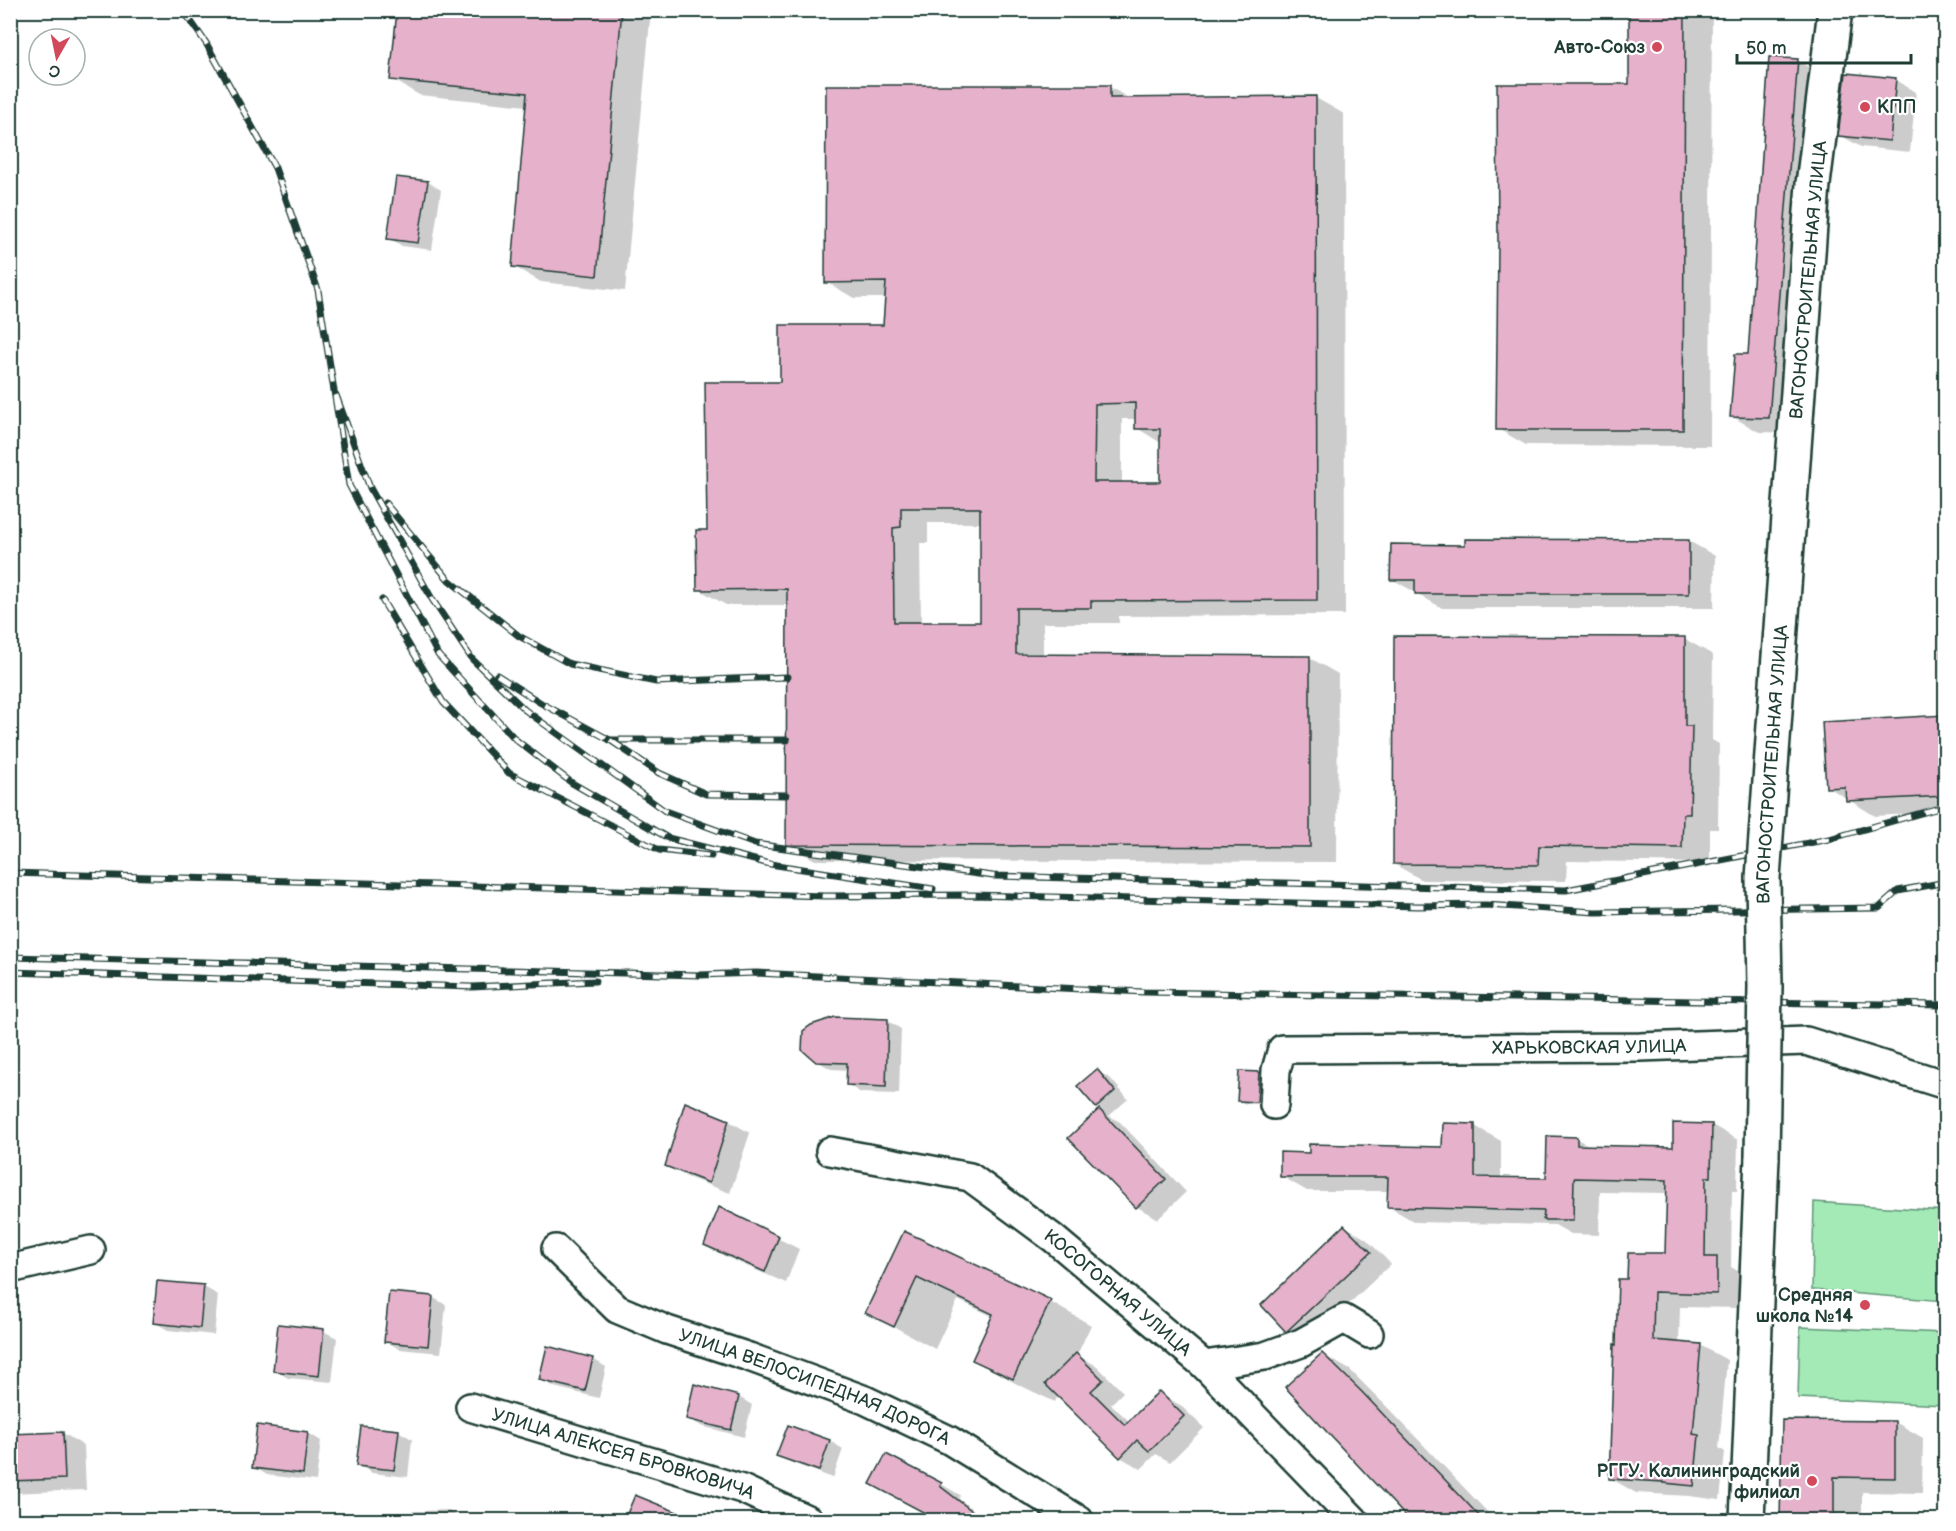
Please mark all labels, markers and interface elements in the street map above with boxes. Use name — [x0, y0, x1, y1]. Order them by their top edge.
north arrow — [27, 27, 87, 87]
scale bar — [1737, 27, 1911, 65]
place label: Авто-Союз — [1553, 37, 1645, 58]
text: 50 m — [1746, 38, 1787, 59]
marker: Авто-Союз — [1650, 40, 1664, 54]
text: С — [48, 60, 62, 81]
place label: КПП — [1877, 97, 1916, 118]
marker: КПП — [1858, 100, 1872, 114]
street label: ВАГОНОСТРОИТЕЛЬНАЯ УЛИЦА — [1786, 140, 1831, 420]
street label: ВАГОНОСТРОИТЕЛЬНАЯ УЛИЦА — [1753, 624, 1792, 904]
street label: ХАРЬКОВСКАЯ УЛИЦА — [1492, 1035, 1687, 1059]
street label: КОСОГОРНАЯ УЛИЦА — [1040, 1225, 1195, 1361]
place label: Средняя школа №14 — [1756, 1285, 1853, 1327]
marker: Средняя школа №14 — [1858, 1298, 1872, 1312]
street label: УЛИЦА ВЕЛОСИПЕДНАЯ ДОРОГА — [676, 1325, 953, 1450]
street label: УЛИЦА АЛЕКСЕЯ БРОВКОВИЧА — [489, 1404, 758, 1504]
place label: РГГУ. Калининградский филиал — [1596, 1461, 1800, 1503]
marker: РГГУ. Калининградский филиал — [1805, 1474, 1819, 1488]

